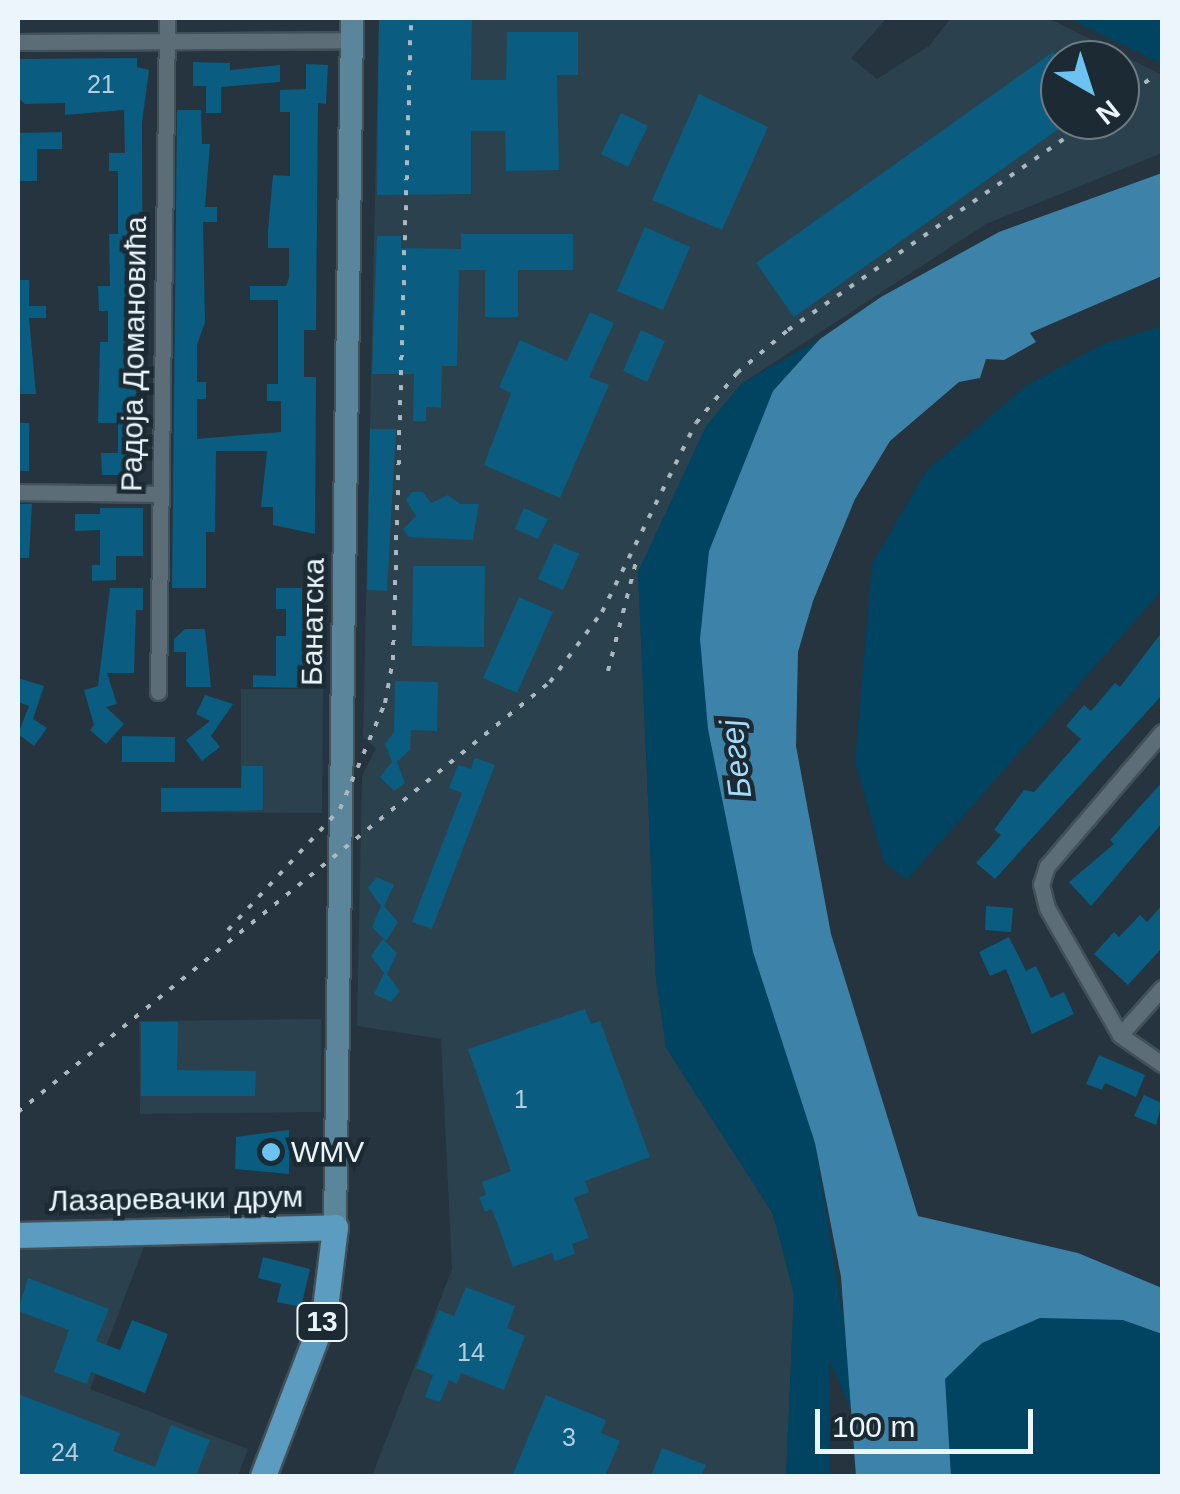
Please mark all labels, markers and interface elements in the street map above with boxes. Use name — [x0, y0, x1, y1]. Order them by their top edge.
north arrow — [1040, 40, 1140, 140]
house number: 21 — [87, 69, 115, 99]
text: N — [1090, 94, 1126, 131]
street label: Радоја Домановића — [114, 216, 154, 492]
street label: Банатска — [294, 558, 332, 686]
water label: Бегеј — [712, 717, 760, 801]
house number: 1 — [514, 1084, 528, 1114]
place label: WMV — [291, 1134, 364, 1170]
marker: WMV — [260, 1141, 282, 1163]
street label: Лазаревачки друм — [48, 1179, 304, 1219]
road number: 13 — [294, 1299, 350, 1345]
house number: 14 — [457, 1337, 485, 1367]
scale bar — [820, 1389, 1038, 1451]
text: 100 m — [832, 1410, 915, 1443]
house number: 3 — [562, 1422, 576, 1452]
house number: 24 — [51, 1437, 79, 1467]

